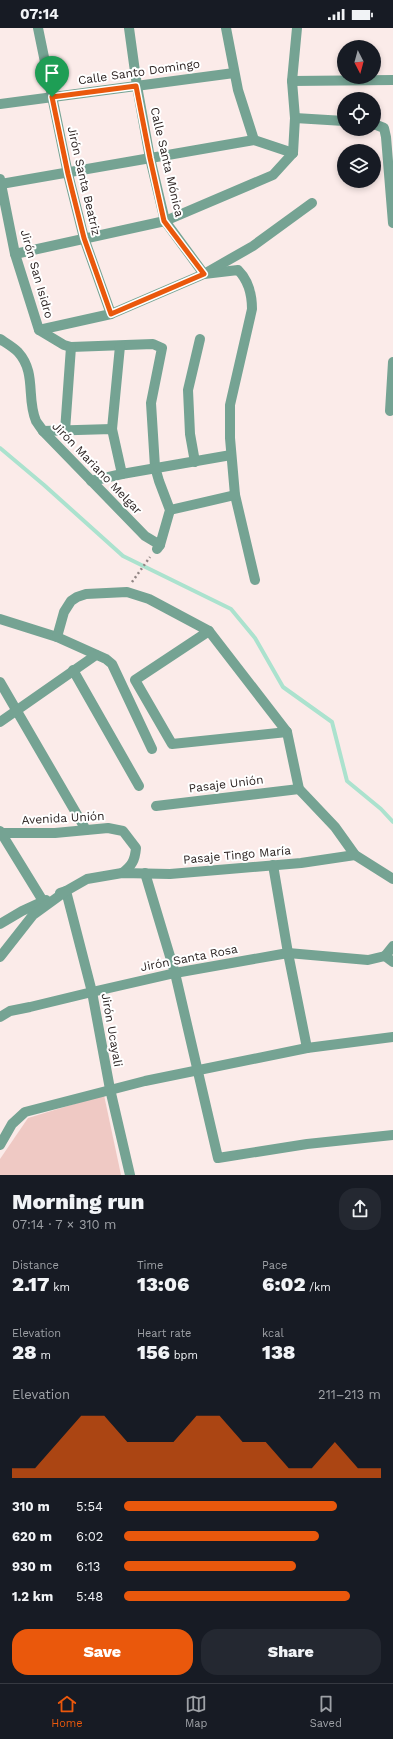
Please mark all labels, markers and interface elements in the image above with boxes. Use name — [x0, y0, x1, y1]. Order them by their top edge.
text: 07:14 — [20, 5, 59, 23]
north arrow — [337, 40, 381, 84]
map controls — [337, 40, 381, 188]
pin — [35, 56, 69, 97]
street label: Calle Santo Domingo — [77, 57, 201, 87]
icon: arrive — [41, 62, 63, 84]
button: locate — [337, 92, 381, 136]
street label: Calle Santa Mónica — [148, 106, 186, 218]
street label: Jirón Santa Beatriz — [65, 125, 103, 237]
button: layers — [337, 144, 381, 188]
street label: Jirón San Isidro — [18, 228, 56, 320]
street label: Jirón Mariano Melgar — [49, 419, 145, 517]
street label: Pasaje Unión — [188, 772, 264, 796]
street label: Avenida Unión — [21, 809, 105, 827]
street label: Pasaje Tingo María — [182, 843, 292, 867]
street label: Jirón Santa Rosa — [139, 942, 239, 974]
street label: Jirón Ucayali — [99, 992, 125, 1068]
button: share — [339, 1188, 381, 1230]
text: Morning run — [12, 1189, 144, 1214]
text: 07:14 · 7 × 310 m — [12, 1217, 116, 1232]
text: Distance — [12, 1259, 59, 1272]
text: Time — [137, 1259, 163, 1272]
text: Pace — [262, 1259, 287, 1272]
text: 2.17 — [12, 1272, 50, 1296]
text: 13:06 — [137, 1272, 189, 1296]
text: 6:02 — [262, 1272, 306, 1296]
text: km — [50, 1281, 70, 1294]
text: /km — [306, 1281, 331, 1294]
text: Elevation — [12, 1327, 61, 1340]
text: Heart rate — [137, 1327, 191, 1340]
text: kcal — [262, 1327, 284, 1340]
text: 28 — [12, 1340, 37, 1364]
text: 156 — [137, 1340, 170, 1364]
text: 138 — [262, 1340, 295, 1364]
text: m — [37, 1349, 51, 1362]
text: bpm — [170, 1349, 198, 1362]
text: Elevation — [12, 1387, 70, 1402]
text: 211–213 m — [318, 1387, 381, 1402]
text: 310 m — [12, 1499, 50, 1514]
text: 5:54 — [76, 1499, 103, 1514]
text: 620 m — [12, 1529, 52, 1544]
text: 6:02 — [76, 1529, 103, 1544]
text: 930 m — [12, 1559, 52, 1574]
text: 6:13 — [76, 1559, 100, 1574]
text: 1.2 km — [12, 1589, 53, 1604]
text: 5:48 — [76, 1589, 103, 1604]
button: Save — [12, 1629, 193, 1675]
button: Share — [201, 1629, 381, 1675]
tab: Home — [51, 1693, 83, 1730]
tab: Map — [185, 1693, 207, 1730]
tab: Saved — [310, 1693, 342, 1730]

